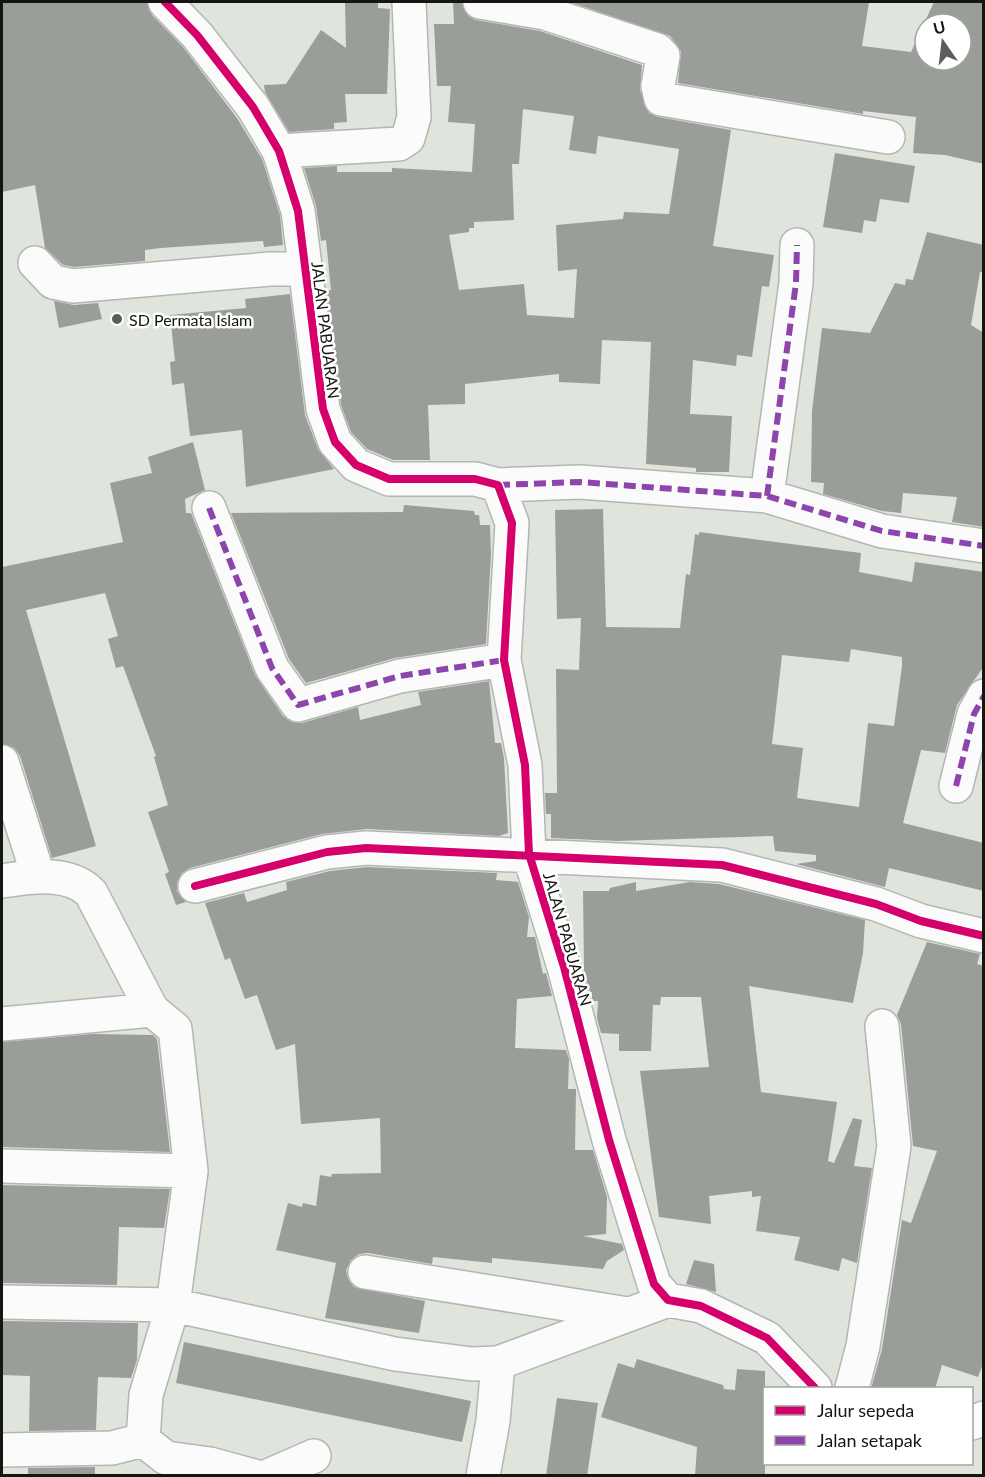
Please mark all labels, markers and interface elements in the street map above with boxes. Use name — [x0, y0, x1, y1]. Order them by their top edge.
north arrow — [913, 12, 973, 72]
text: U — [931, 16, 947, 38]
street label: JALAN PABUARAN — [308, 260, 344, 400]
place label: SD Permata Islam — [129, 310, 252, 329]
marker: SD Permata Islam — [110, 312, 124, 326]
street label: JALAN PABUARAN — [540, 870, 596, 1008]
legend — [763, 1387, 973, 1465]
text: Jalur sepeda — [817, 1399, 914, 1421]
text: Jalan setapak — [817, 1429, 923, 1451]

